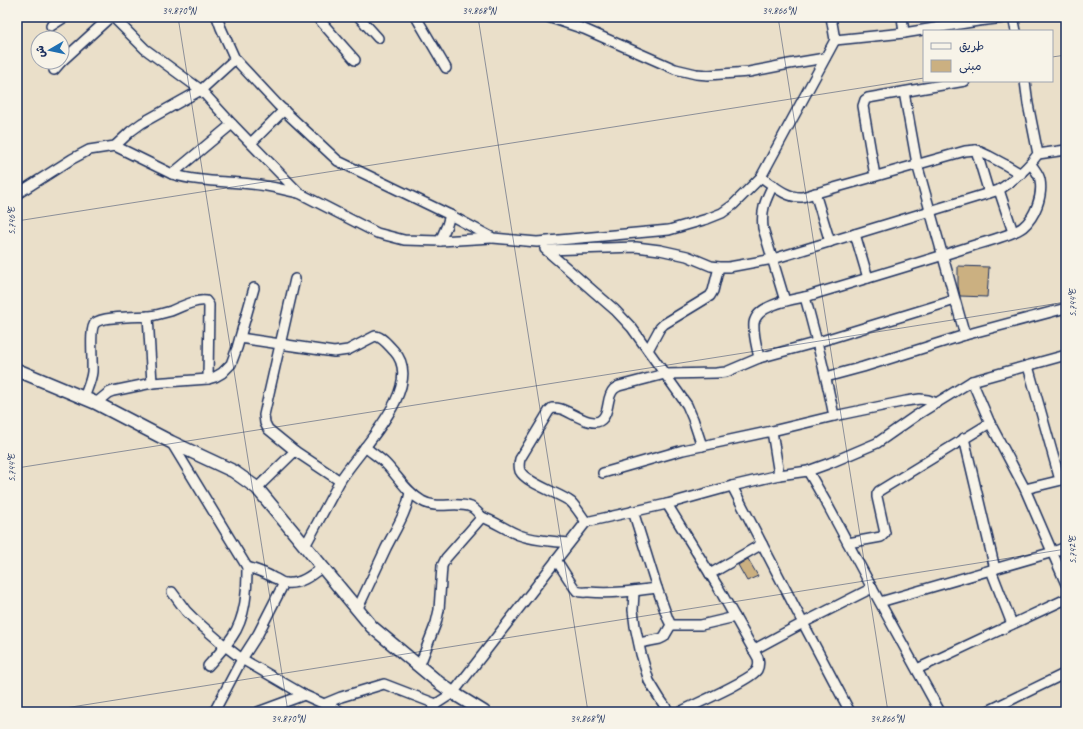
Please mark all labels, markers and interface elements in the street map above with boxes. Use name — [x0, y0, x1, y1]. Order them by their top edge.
text: 34.870°N — [162, 4, 198, 17]
text: 34.868°N — [462, 4, 498, 17]
text: 34.866°N — [762, 4, 798, 17]
north arrow — [30, 30, 70, 70]
legend — [923, 30, 1053, 82]
text: طريق — [959, 38, 984, 54]
text: ش — [32, 44, 48, 59]
text: مبنى — [959, 58, 982, 74]
text: 5.746°E — [5, 205, 18, 235]
text: 5.744°E — [1066, 287, 1079, 317]
text: 5.744°E — [5, 452, 18, 482]
text: 5.742°E — [1066, 534, 1079, 564]
text: 34.870°N — [271, 712, 307, 725]
text: 34.868°N — [570, 712, 606, 725]
text: 34.866°N — [870, 712, 906, 725]

